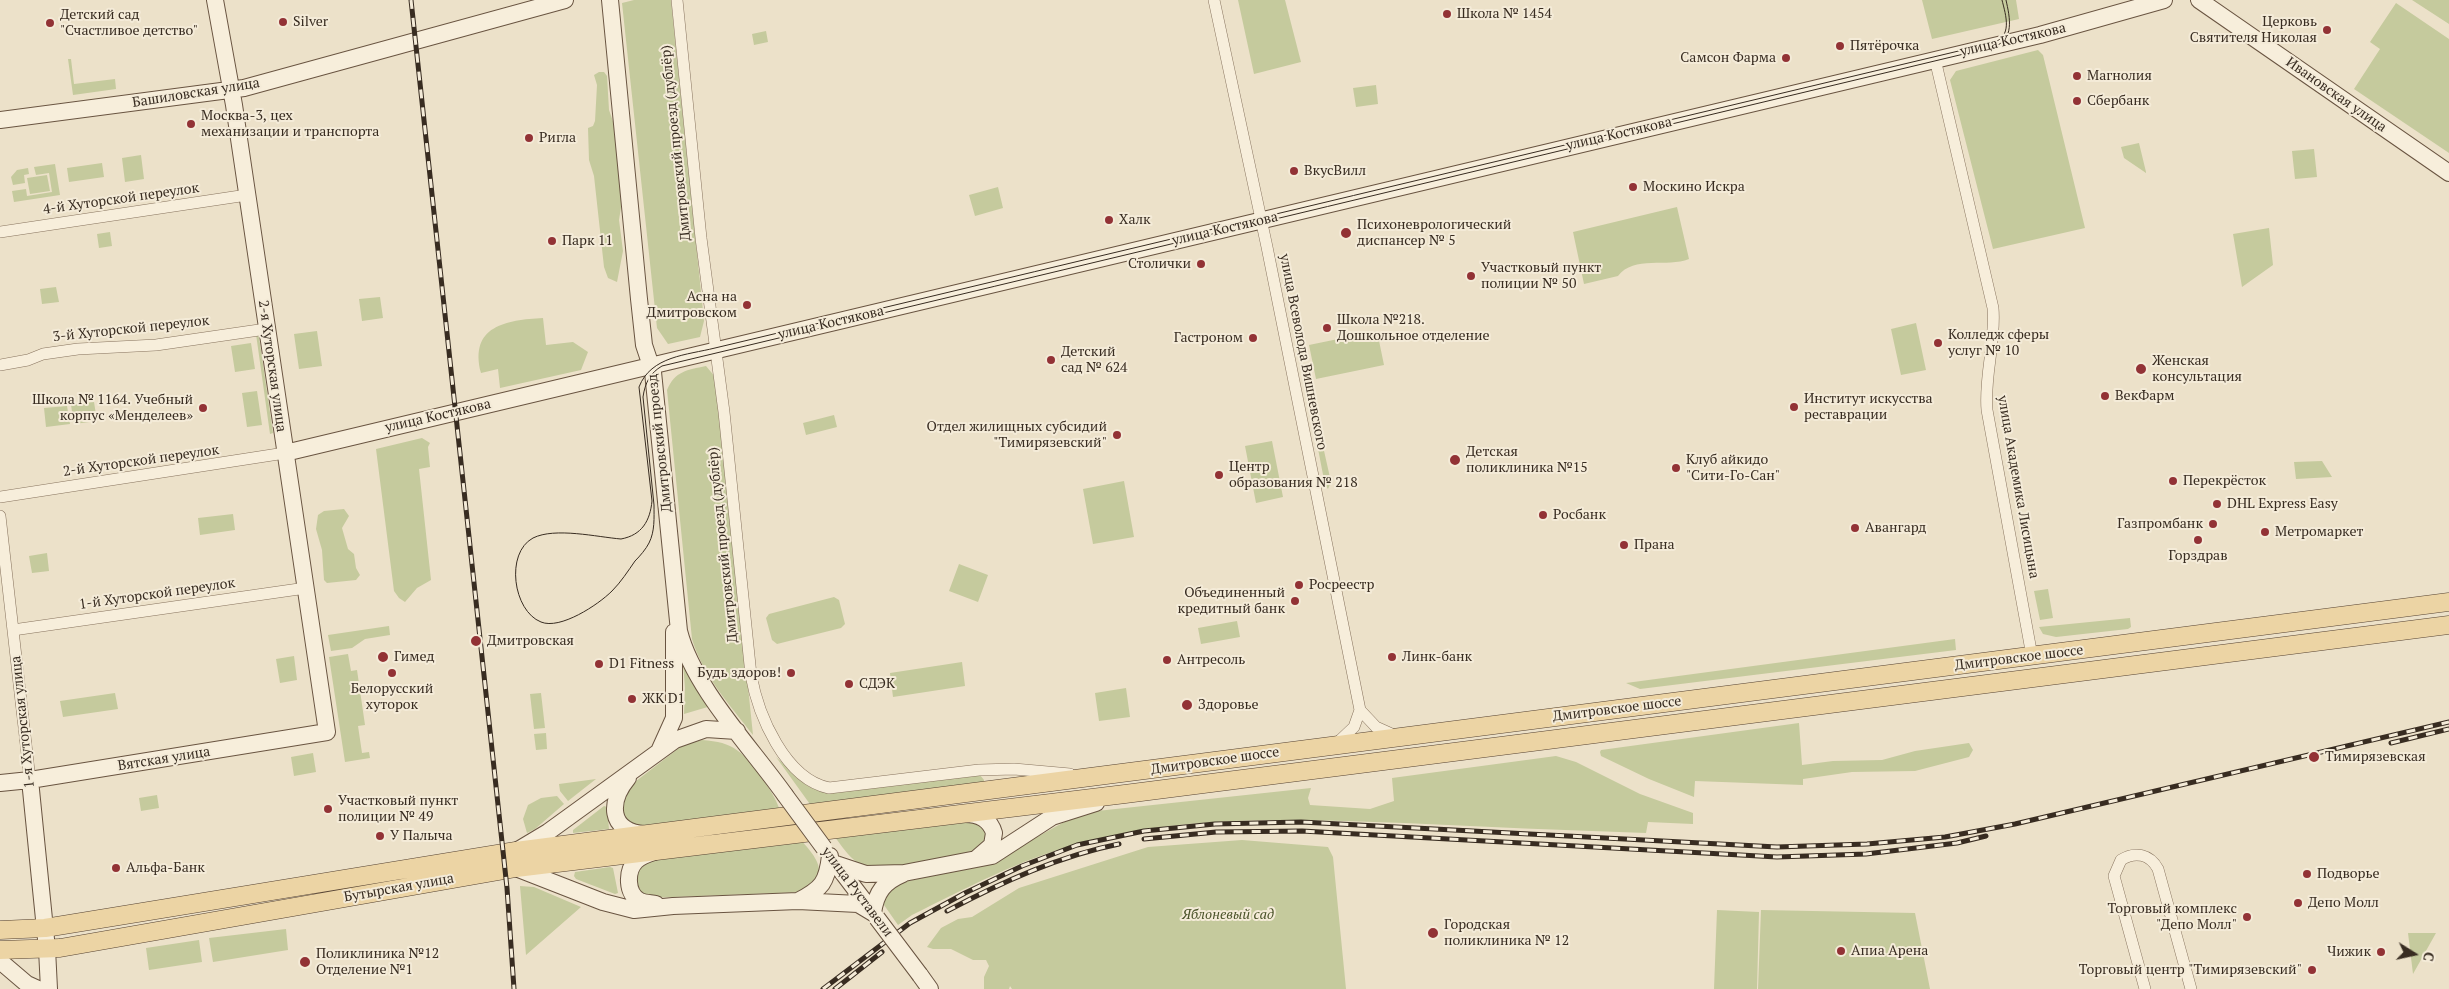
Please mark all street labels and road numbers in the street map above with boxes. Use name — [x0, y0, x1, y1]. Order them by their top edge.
street label: улица Костякова — [1958, 20, 2068, 60]
street label: Дмитровский проезд (дублёр) — [657, 44, 695, 242]
street label: Ивановская улица — [2282, 54, 2390, 136]
street label: Башиловская улица — [131, 75, 261, 111]
street label: улица Костякова — [1564, 114, 1674, 154]
street label: 4-й Хуторской переулок — [42, 180, 200, 218]
street label: улица Костякова — [1170, 209, 1280, 249]
street label: улица Всеволода Вишневского — [1276, 252, 1330, 452]
street label: 2-я Хуторская улица — [254, 299, 290, 433]
street label: улица Костякова — [776, 303, 886, 343]
street label: 3-й Хуторской переулок — [52, 312, 210, 346]
street label: Дмитровский проезд — [644, 373, 676, 513]
street label: улица Академика Лисицына — [1994, 394, 2042, 580]
street label: улица Костякова — [383, 396, 493, 436]
street label: 2-й Хуторской переулок — [62, 442, 220, 480]
street label: Дмитровский проезд (дублёр) — [704, 446, 742, 644]
street label: 1-й Хуторской переулок — [78, 575, 236, 613]
street label: Дмитровское шоссе — [1954, 642, 2084, 674]
street label: 1-я Хуторская улица — [8, 655, 38, 789]
street label: Дмитровское шоссе — [1552, 693, 1682, 725]
street label: Вятская улица — [116, 743, 212, 775]
street label: Дмитровское шоссе — [1150, 744, 1280, 778]
street label: улица Руставели — [818, 844, 896, 940]
street label: Бутырская улица — [343, 870, 455, 906]

